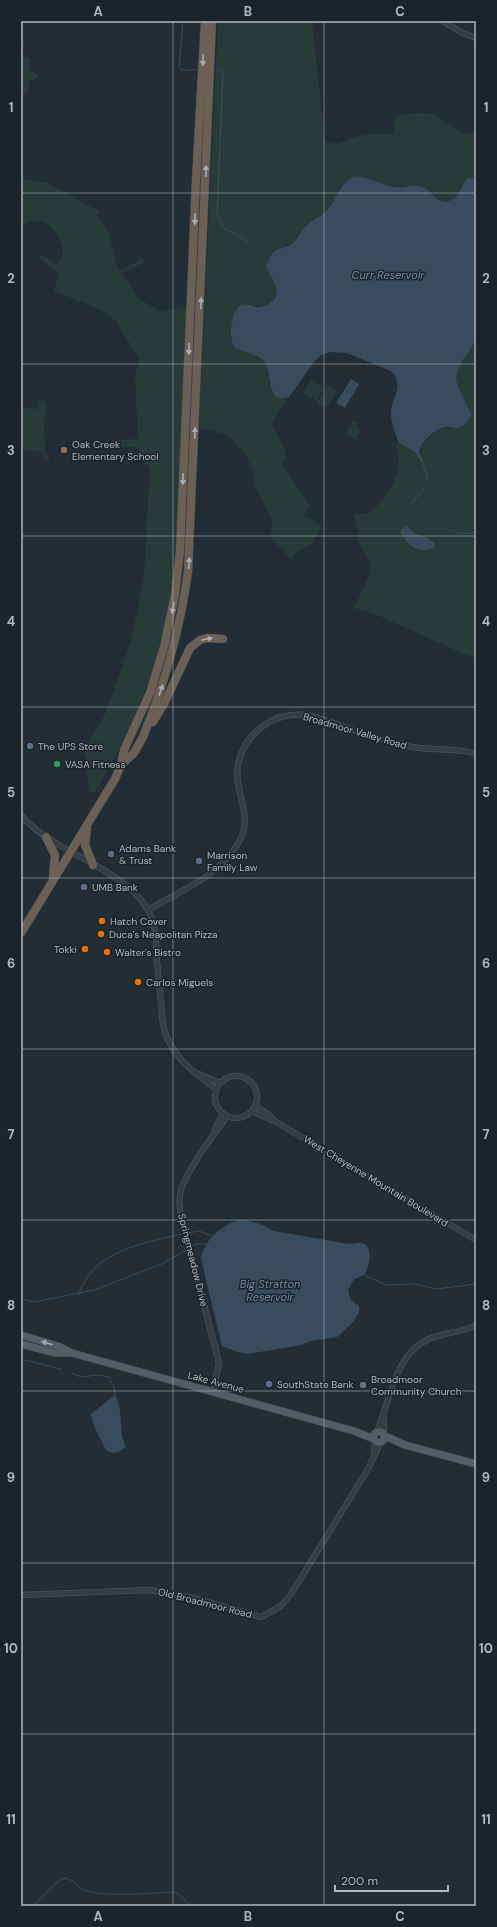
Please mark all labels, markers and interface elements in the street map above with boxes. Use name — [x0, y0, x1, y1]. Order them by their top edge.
text: A — [93, 3, 103, 20]
text: B — [244, 3, 252, 20]
text: C — [395, 3, 405, 20]
one-way arrow — [199, 54, 206, 66]
text: 1 — [9, 99, 13, 116]
text: 1 — [484, 99, 488, 116]
one-way arrow — [203, 164, 209, 177]
one-way arrow — [192, 213, 198, 226]
water label: Curr Reservoir — [352, 268, 425, 282]
text: 2 — [7, 270, 15, 287]
text: 2 — [482, 270, 490, 287]
one-way arrow — [198, 296, 204, 309]
one-way arrow — [186, 343, 193, 355]
one-way arrow — [191, 427, 198, 439]
place label: Oak Creek Elementary School — [72, 438, 159, 463]
text: 3 — [7, 442, 15, 459]
text: 3 — [482, 442, 490, 459]
marker: Oak Creek Elementary School — [59, 445, 69, 455]
one-way arrow — [180, 473, 187, 485]
one-way arrow — [185, 557, 192, 569]
one-way arrow — [170, 602, 176, 615]
text: 4 — [7, 613, 15, 630]
text: 4 — [482, 613, 490, 630]
one-way arrow — [201, 635, 213, 641]
one-way arrow — [158, 683, 164, 695]
street label: Broadmoor Valley Road — [302, 710, 408, 752]
place label: The UPS Store — [38, 740, 104, 753]
marker: The UPS Store — [25, 741, 35, 751]
place label: VASA Fitness — [65, 758, 126, 771]
marker: VASA Fitness — [52, 759, 62, 769]
text: 5 — [7, 784, 15, 801]
text: 5 — [482, 784, 490, 801]
place label: Adams Bank & Trust — [119, 842, 176, 867]
marker: Adams Bank & Trust — [106, 849, 116, 859]
place label: Marrison Family Law — [207, 849, 258, 874]
marker: Marrison Family Law — [194, 856, 204, 866]
place label: UMB Bank — [92, 881, 138, 894]
marker: UMB Bank — [79, 882, 89, 892]
place label: Hatch Cover — [110, 915, 168, 928]
marker: Hatch Cover — [97, 916, 107, 926]
place label: Duca's Neapolitan Pizza — [109, 928, 217, 941]
marker: Duca's Neapolitan Pizza — [96, 929, 106, 939]
place label: Tokki — [54, 943, 77, 956]
marker: Tokki — [80, 944, 90, 954]
place label: Walter's Bistro — [115, 946, 181, 959]
marker: Walter's Bistro — [102, 947, 112, 957]
text: 6 — [7, 955, 15, 972]
text: 6 — [482, 955, 490, 972]
place label: Carlos Miguels — [146, 976, 213, 989]
marker: Carlos Miguels — [133, 977, 143, 987]
text: 7 — [8, 1126, 15, 1143]
text: 7 — [483, 1126, 490, 1143]
street label: West Cheyenne Mountain Boulevard — [301, 1132, 451, 1230]
street label: Springmeadow Drive — [175, 1212, 211, 1308]
water label: Big Stratton Reservoir — [240, 1277, 300, 1304]
text: 8 — [7, 1297, 15, 1314]
text: 8 — [482, 1297, 490, 1314]
one-way arrow — [41, 1340, 53, 1346]
street label: Lake Avenue — [186, 1368, 246, 1396]
place label: Broadmoor Community Church — [371, 1373, 462, 1398]
place label: SouthState Bank — [277, 1378, 354, 1391]
marker: SouthState Bank — [264, 1379, 274, 1389]
marker: Broadmoor Community Church — [358, 1380, 368, 1390]
text: 9 — [7, 1469, 15, 1486]
text: 9 — [482, 1469, 490, 1486]
street label: Old Broadmoor Road — [157, 1585, 253, 1621]
text: 10 — [4, 1640, 18, 1657]
text: 10 — [479, 1640, 493, 1657]
text: 11 — [6, 1811, 16, 1828]
text: 11 — [481, 1811, 491, 1828]
scale bar — [335, 1867, 448, 1893]
text: 200 m — [341, 1873, 378, 1889]
text: A — [93, 1908, 103, 1925]
text: B — [244, 1908, 252, 1925]
text: C — [395, 1908, 405, 1925]

